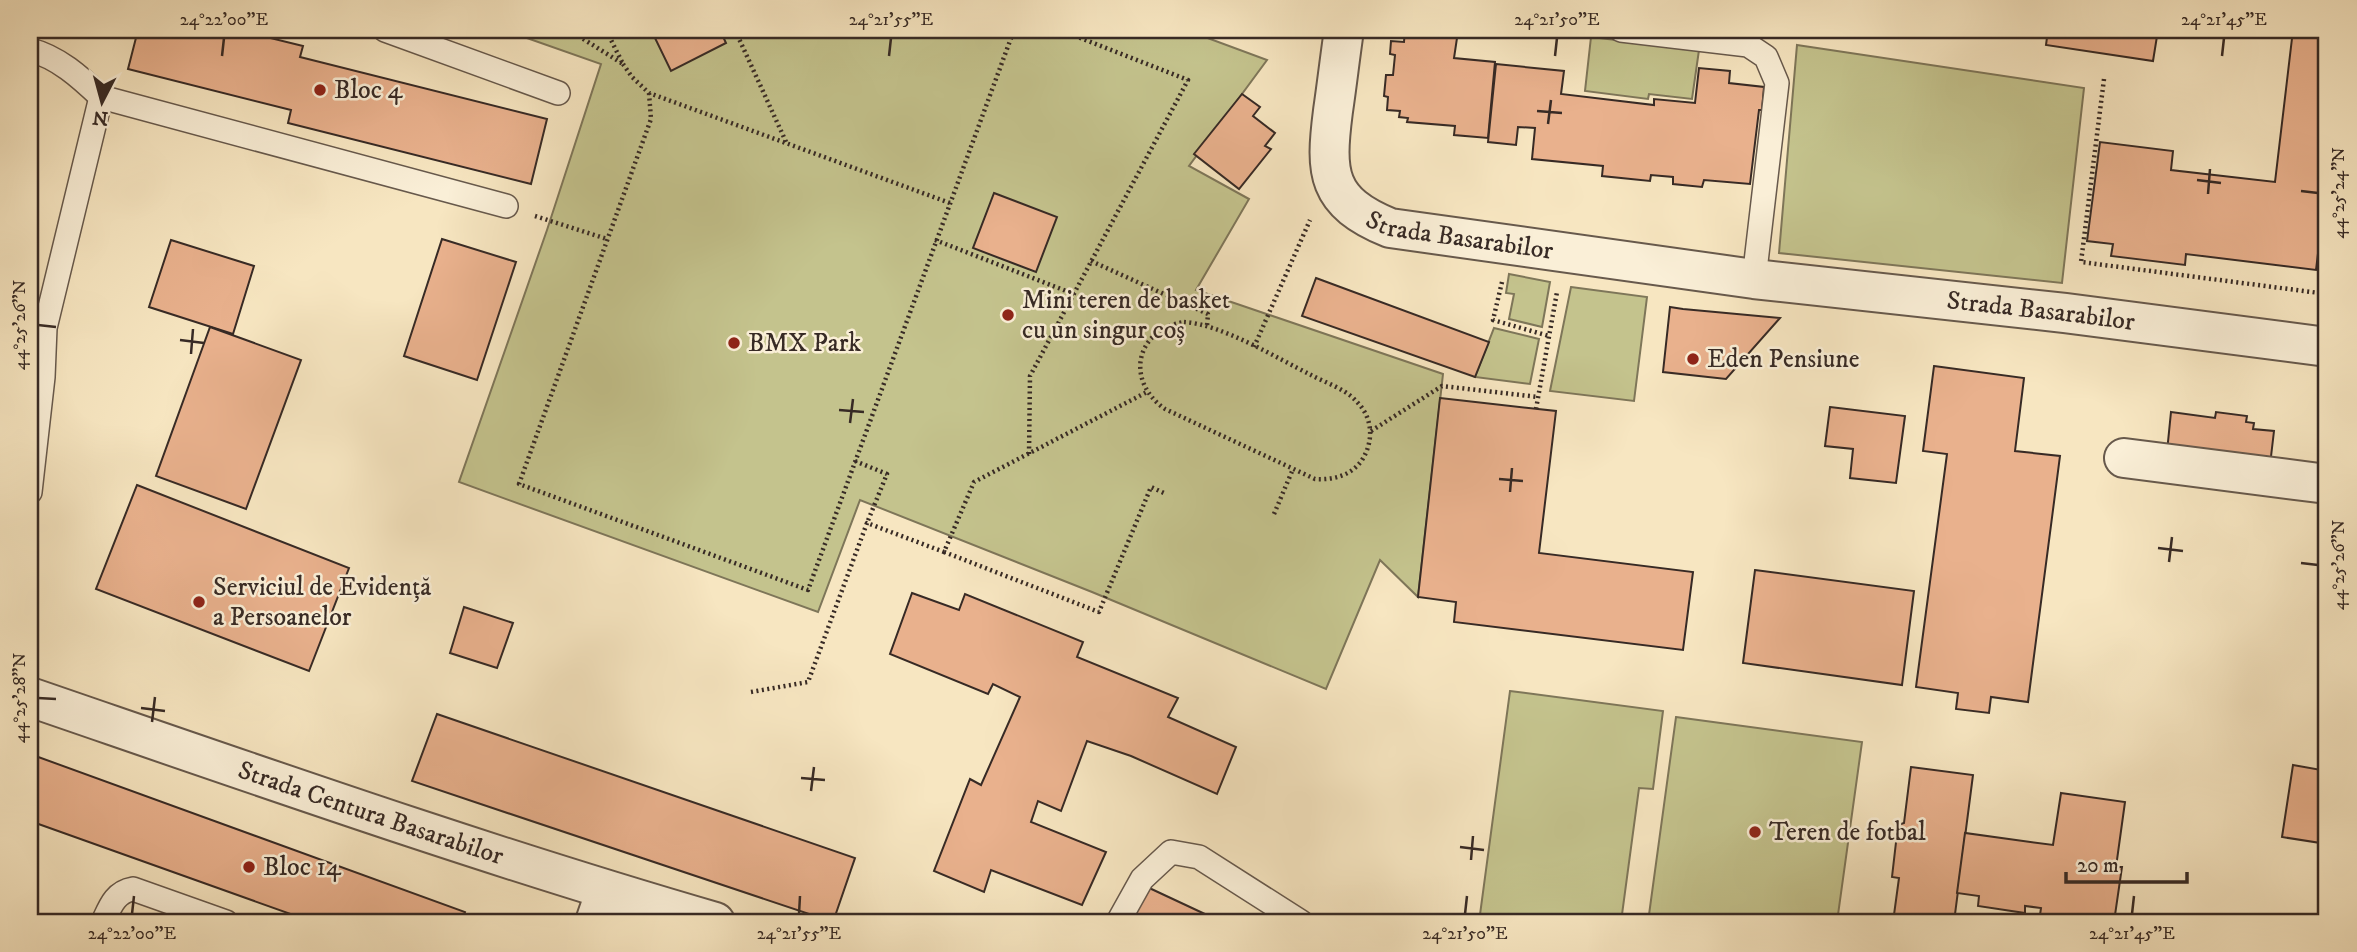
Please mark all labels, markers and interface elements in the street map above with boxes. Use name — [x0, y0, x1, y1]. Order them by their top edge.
text: 24°22'00"E — [180, 9, 268, 31]
text: 24°21'55"E — [849, 9, 934, 31]
text: 24°21'50"E — [1514, 9, 1600, 31]
text: 24°21'45"E — [2181, 9, 2267, 31]
north arrow — [66, 66, 136, 136]
place label: Bloc 4 — [334, 74, 403, 107]
marker: Bloc 4 — [312, 82, 328, 98]
text: N — [91, 105, 109, 130]
text: 44°25'24"N — [2328, 147, 2350, 239]
street label: Strada Basarabilor — [1360, 203, 1556, 267]
text: 44°25'26"N — [9, 279, 31, 370]
place label: Mini teren de basket cu un singur coș — [1022, 284, 1230, 347]
street label: Strada Basarabilor — [1945, 284, 2137, 338]
marker: Mini teren de basket cu un singur coș — [1000, 307, 1016, 323]
place label: BMX Park — [748, 327, 861, 360]
marker: BMX Park — [726, 335, 742, 351]
place label: Eden Pensiune — [1707, 343, 1860, 376]
marker: Eden Pensiune — [1685, 351, 1701, 367]
text: 44°25'26"N — [2328, 519, 2350, 610]
place label: Serviciul de Evidență a Persoanelor — [213, 571, 431, 634]
marker: Serviciul de Evidență a Persoanelor — [191, 594, 207, 610]
text: 44°25'28"N — [9, 653, 31, 743]
street label: Strada Centura Basarabilor — [234, 753, 508, 873]
place label: Teren de fotbal — [1769, 816, 1926, 849]
marker: Teren de fotbal — [1747, 824, 1763, 840]
scale bar — [2066, 840, 2187, 884]
place label: Bloc 14 — [263, 851, 342, 884]
text: 20 m — [2077, 853, 2119, 879]
marker: Bloc 14 — [241, 859, 257, 875]
text: 24°22'00"E — [88, 923, 176, 945]
text: 24°21'55"E — [757, 923, 842, 945]
text: 24°21'50"E — [1422, 923, 1508, 945]
text: 24°21'45"E — [2089, 923, 2175, 945]

